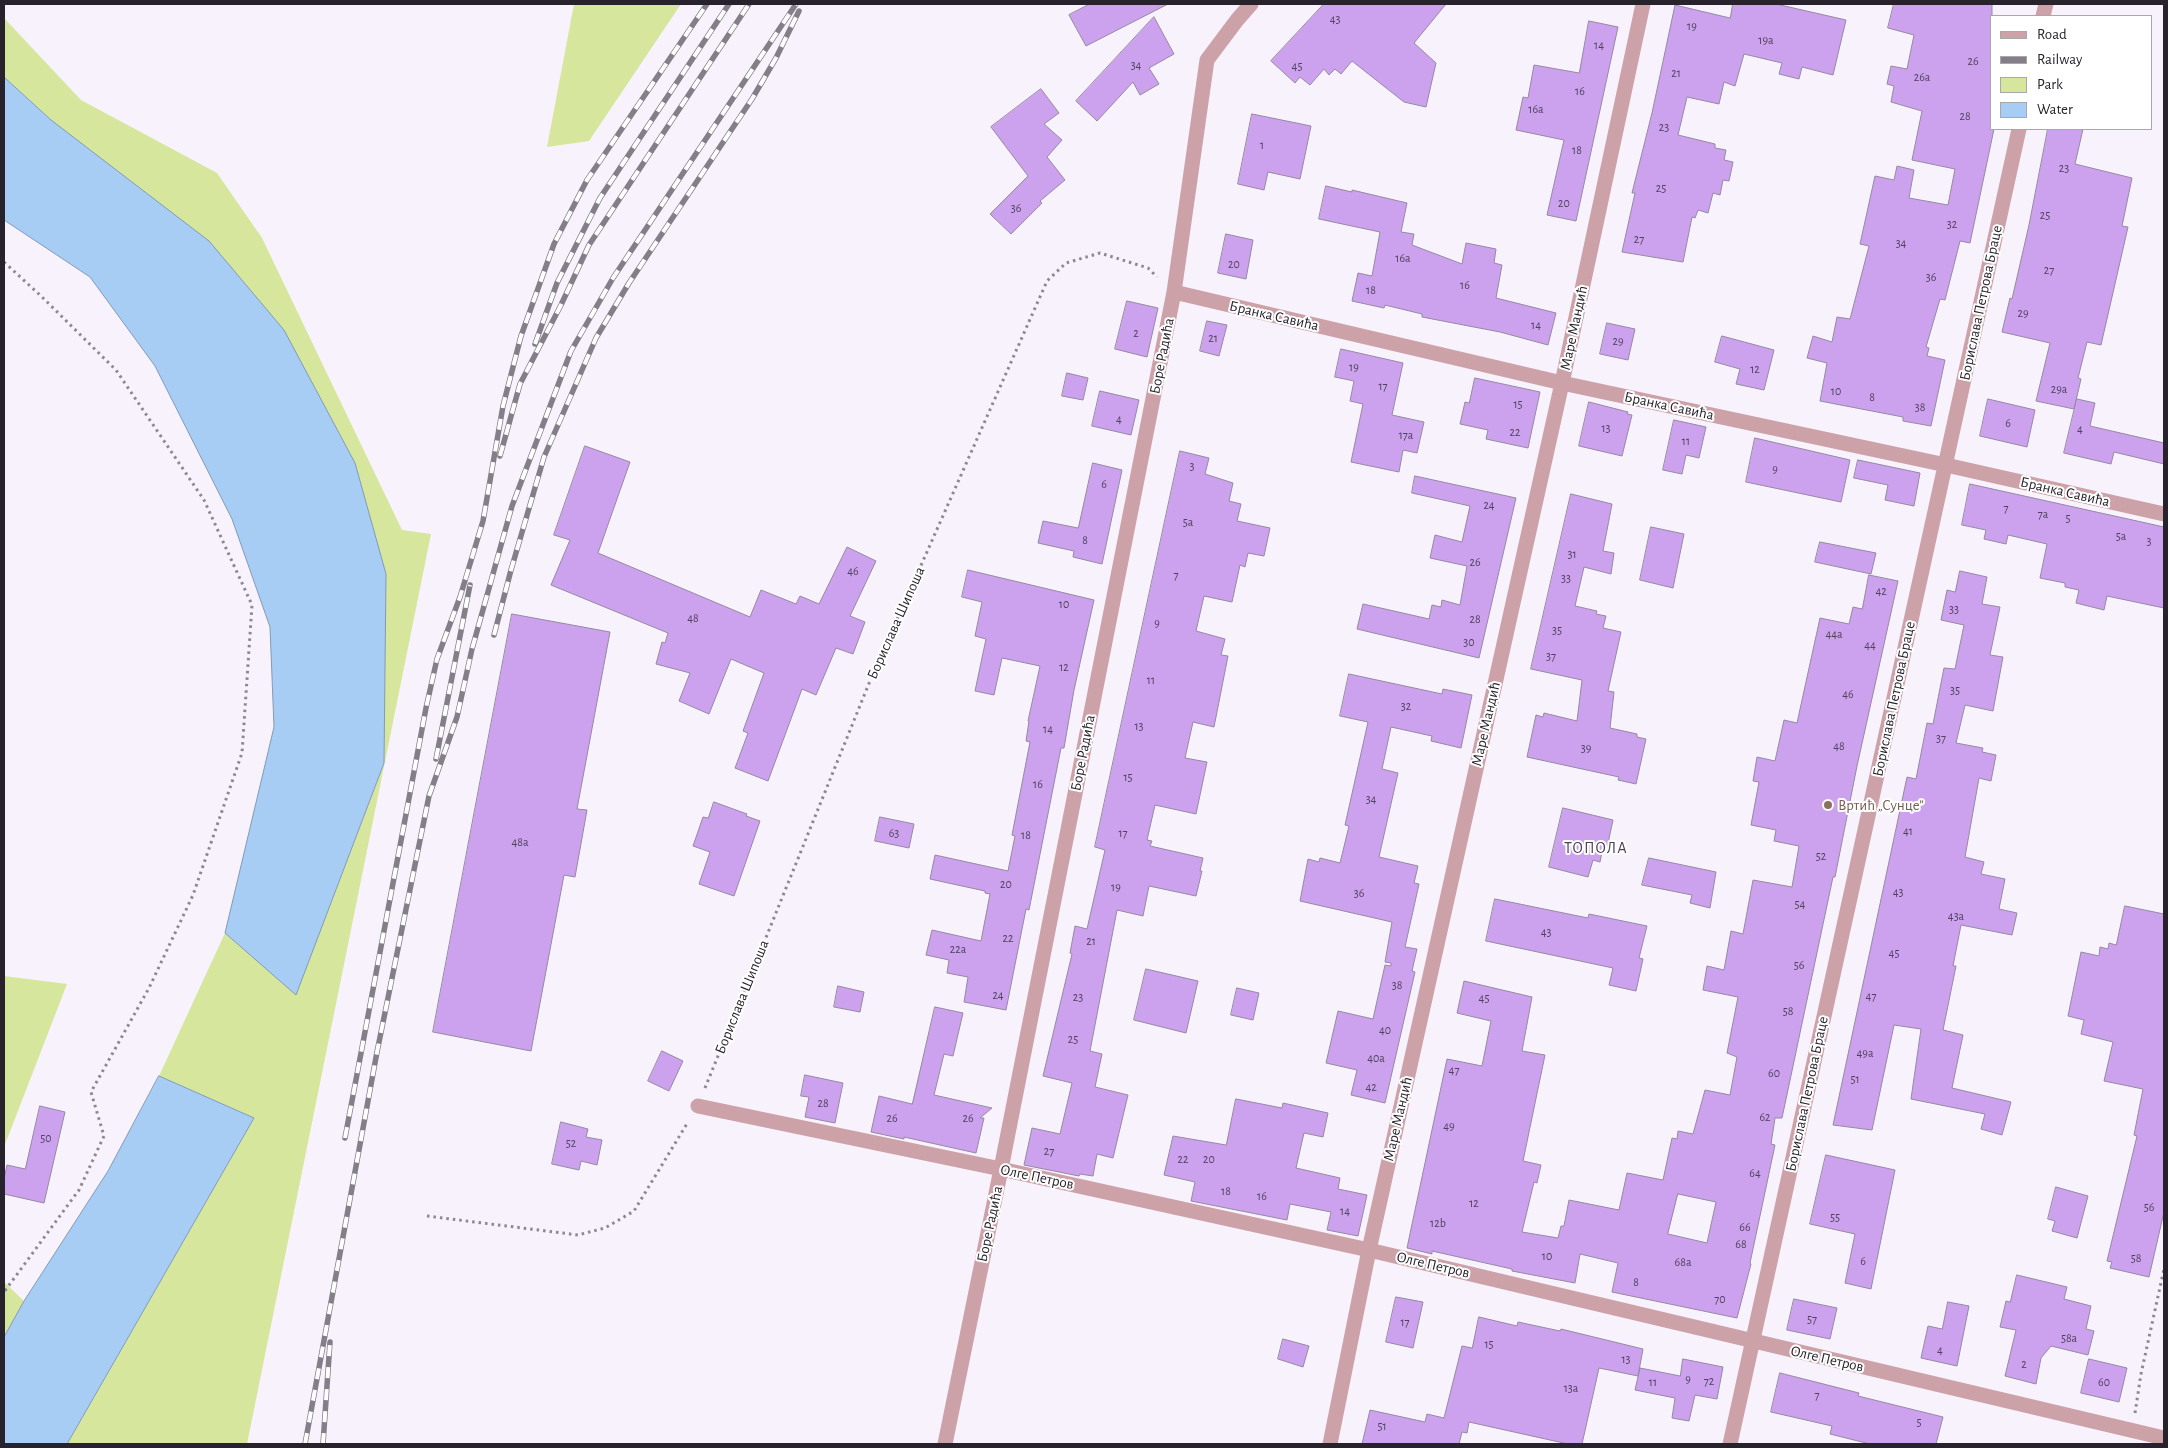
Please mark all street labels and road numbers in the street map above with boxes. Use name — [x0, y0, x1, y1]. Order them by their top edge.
street label: Борислава Петрова Браце — [1956, 224, 2006, 382]
street label: Маре Мандић — [1556, 284, 1592, 372]
street label: Бранка Савића — [1228, 297, 1320, 335]
street label: Боре Радића — [1146, 316, 1178, 396]
street label: Бранка Савића — [1623, 388, 1715, 424]
street label: Бранка Савића — [2019, 473, 2111, 511]
street label: Борислава Шипоша — [863, 564, 929, 682]
street label: Борислава Петрова Браце — [1869, 620, 1919, 778]
street label: Маре Мандић — [1468, 680, 1504, 768]
street label: Боре Радића — [1067, 713, 1099, 793]
street label: Борислава Шипоша — [711, 937, 773, 1057]
street label: Борислава Петрова Браце — [1782, 1015, 1832, 1173]
street label: Маре Мандић — [1380, 1075, 1416, 1163]
street label: Олге Петров — [999, 1160, 1075, 1194]
street label: Боре Радића — [973, 1184, 1007, 1264]
street label: Олге Петров — [1395, 1248, 1471, 1282]
street label: Олге Петров — [1789, 1342, 1865, 1376]

